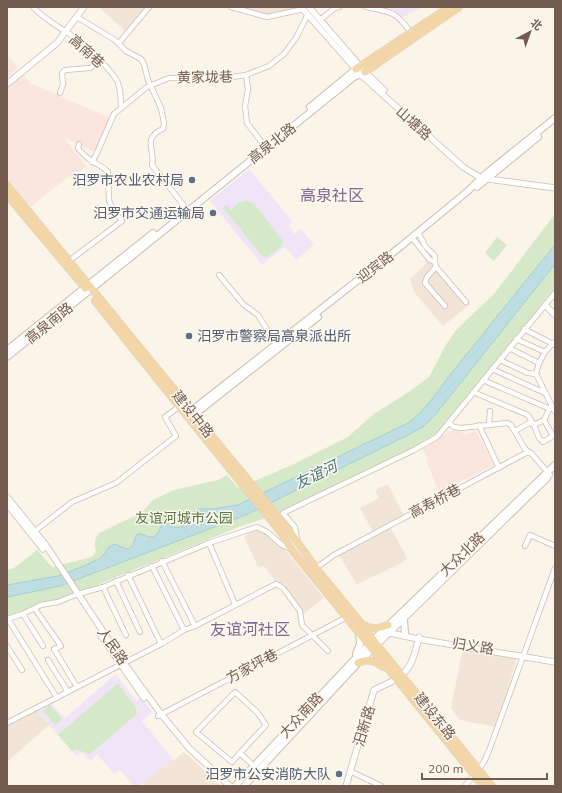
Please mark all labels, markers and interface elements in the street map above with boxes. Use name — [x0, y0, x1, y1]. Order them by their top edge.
north arrow — [510, 12, 550, 52]
text: 北 — [528, 16, 545, 33]
street label: 高南巷 — [65, 30, 109, 72]
street label: 黄家垅巷 — [177, 68, 233, 86]
street label: 山塘路 — [392, 102, 436, 144]
street label: 高泉北路 — [244, 119, 300, 167]
place label: 汨罗市农业农村局 — [72, 171, 184, 189]
marker: 汨罗市农业农村局 — [187, 175, 197, 185]
district label: 高泉社区 — [300, 185, 364, 205]
place label: 汨罗市交通运输局 — [93, 204, 205, 222]
marker: 汨罗市交通运输局 — [208, 208, 218, 218]
street label: 迎宾路 — [353, 247, 397, 287]
street label: 高泉南路 — [22, 298, 76, 348]
place label: 汨罗市警察局高泉派出所 — [197, 327, 351, 345]
marker: 汨罗市警察局高泉派出所 — [184, 331, 194, 341]
street label: 建设中路 — [168, 387, 218, 441]
water label: 友谊河 — [291, 455, 343, 493]
street label: 高寿桥巷 — [406, 480, 464, 522]
park label: 友谊河城市公园 — [135, 509, 233, 527]
street label: 大众北路 — [436, 528, 488, 580]
district label: 友谊河社区 — [210, 619, 290, 639]
street label: 人民路 — [94, 624, 132, 668]
street label: 归义路 — [451, 634, 495, 658]
street label: 方家坪巷 — [223, 645, 281, 687]
street label: 大众南路 — [275, 688, 327, 742]
street label: 建设东路 — [410, 689, 460, 743]
street label: 汨新路 — [349, 703, 379, 749]
scale bar — [422, 755, 547, 781]
text: 200 m — [428, 761, 463, 776]
place label: 汨罗市公安消防大队 — [205, 765, 331, 783]
marker: 汨罗市公安消防大队 — [334, 769, 344, 779]

